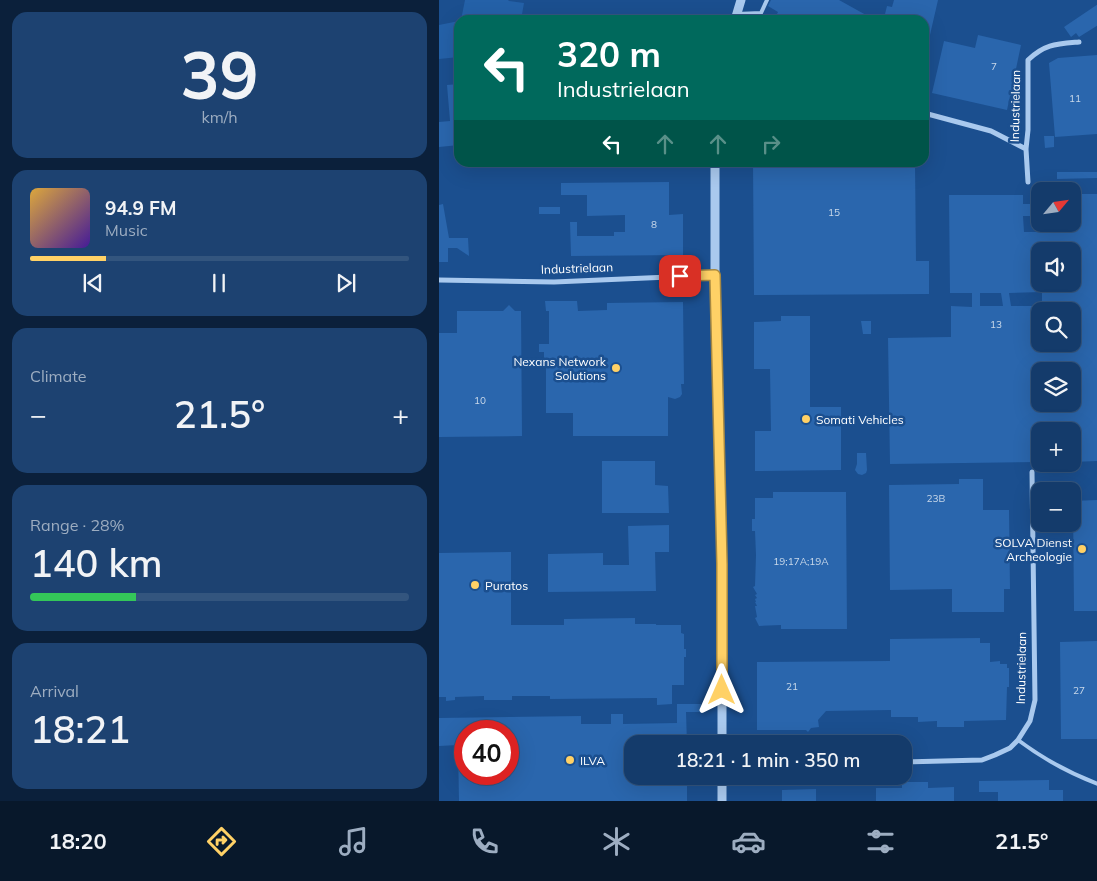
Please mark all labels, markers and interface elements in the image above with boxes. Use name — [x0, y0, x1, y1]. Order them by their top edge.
text: 320 m — [557, 32, 661, 76]
text: 39 — [180, 34, 259, 115]
icon: left — [474, 35, 539, 100]
house number: 7 — [991, 60, 997, 73]
street label: Industrielaan — [1007, 70, 1023, 142]
text: Industrielaan — [557, 75, 690, 103]
house number: 11 — [1069, 92, 1081, 105]
text: km/h — [201, 107, 238, 127]
icon: left — [598, 130, 626, 158]
icon: ahead — [651, 130, 679, 158]
icon: ahead — [704, 130, 732, 158]
icon: right — [757, 130, 785, 158]
north arrow — [1031, 182, 1081, 232]
map controls — [1031, 182, 1081, 532]
text: 94.9 FM — [105, 196, 177, 220]
house number: 15 — [828, 206, 840, 219]
house number: 8 — [651, 218, 657, 231]
text: Music — [105, 220, 148, 240]
button: sound — [1031, 242, 1081, 292]
pin — [659, 255, 701, 297]
street label: Industrielaan — [541, 259, 613, 277]
icon: arrive — [666, 262, 694, 290]
icon: previous — [79, 269, 107, 297]
icon: pause — [205, 269, 233, 297]
icon: next — [332, 269, 360, 297]
button: search — [1031, 302, 1081, 352]
house number: 13 — [990, 318, 1002, 331]
place label: Nexans Network Solutions — [513, 354, 607, 383]
marker: Nexans Network Solutions — [610, 362, 622, 374]
button: layers — [1031, 362, 1081, 412]
text: Climate — [30, 366, 86, 386]
text: 21.5° — [174, 390, 265, 438]
house number: 10 — [474, 394, 486, 407]
text: − — [30, 397, 47, 432]
text: + — [392, 397, 409, 432]
place label: Somati Vehicles — [816, 412, 904, 427]
marker: Somati Vehicles — [800, 413, 812, 425]
button: + — [1031, 422, 1081, 472]
button: − — [1031, 482, 1081, 532]
house number: 23B — [927, 492, 946, 505]
text: Range · 28% — [30, 515, 125, 535]
place label: SOLVA Dienst Archeologie — [995, 535, 1072, 564]
text: 140 km — [30, 539, 163, 587]
marker: SOLVA Dienst Archeologie — [1076, 543, 1088, 555]
house number: 19;17A;19A — [773, 555, 829, 568]
place label: Puratos — [485, 578, 528, 593]
marker: Puratos — [469, 579, 481, 591]
street label: Industrielaan — [1013, 632, 1029, 704]
position arrow — [695, 663, 747, 715]
house number: 21 — [786, 680, 798, 693]
text: Arrival — [30, 681, 79, 701]
house number: 27 — [1073, 684, 1085, 697]
text: 18:21 — [30, 705, 130, 753]
speed limit sign: 40 — [454, 720, 519, 785]
text: 18:21 · 1 min · 350 m — [675, 748, 861, 772]
place label: ILVA — [580, 753, 605, 768]
marker: ILVA — [564, 754, 576, 766]
icon: directions — [204, 824, 239, 859]
icon: music — [336, 824, 371, 859]
icon: phone — [467, 824, 502, 859]
icon: climate — [599, 824, 634, 859]
icon: car — [731, 824, 766, 859]
icon: filters — [863, 824, 898, 859]
text: 18:20 — [48, 827, 107, 855]
text: 21.5° — [995, 827, 1048, 855]

